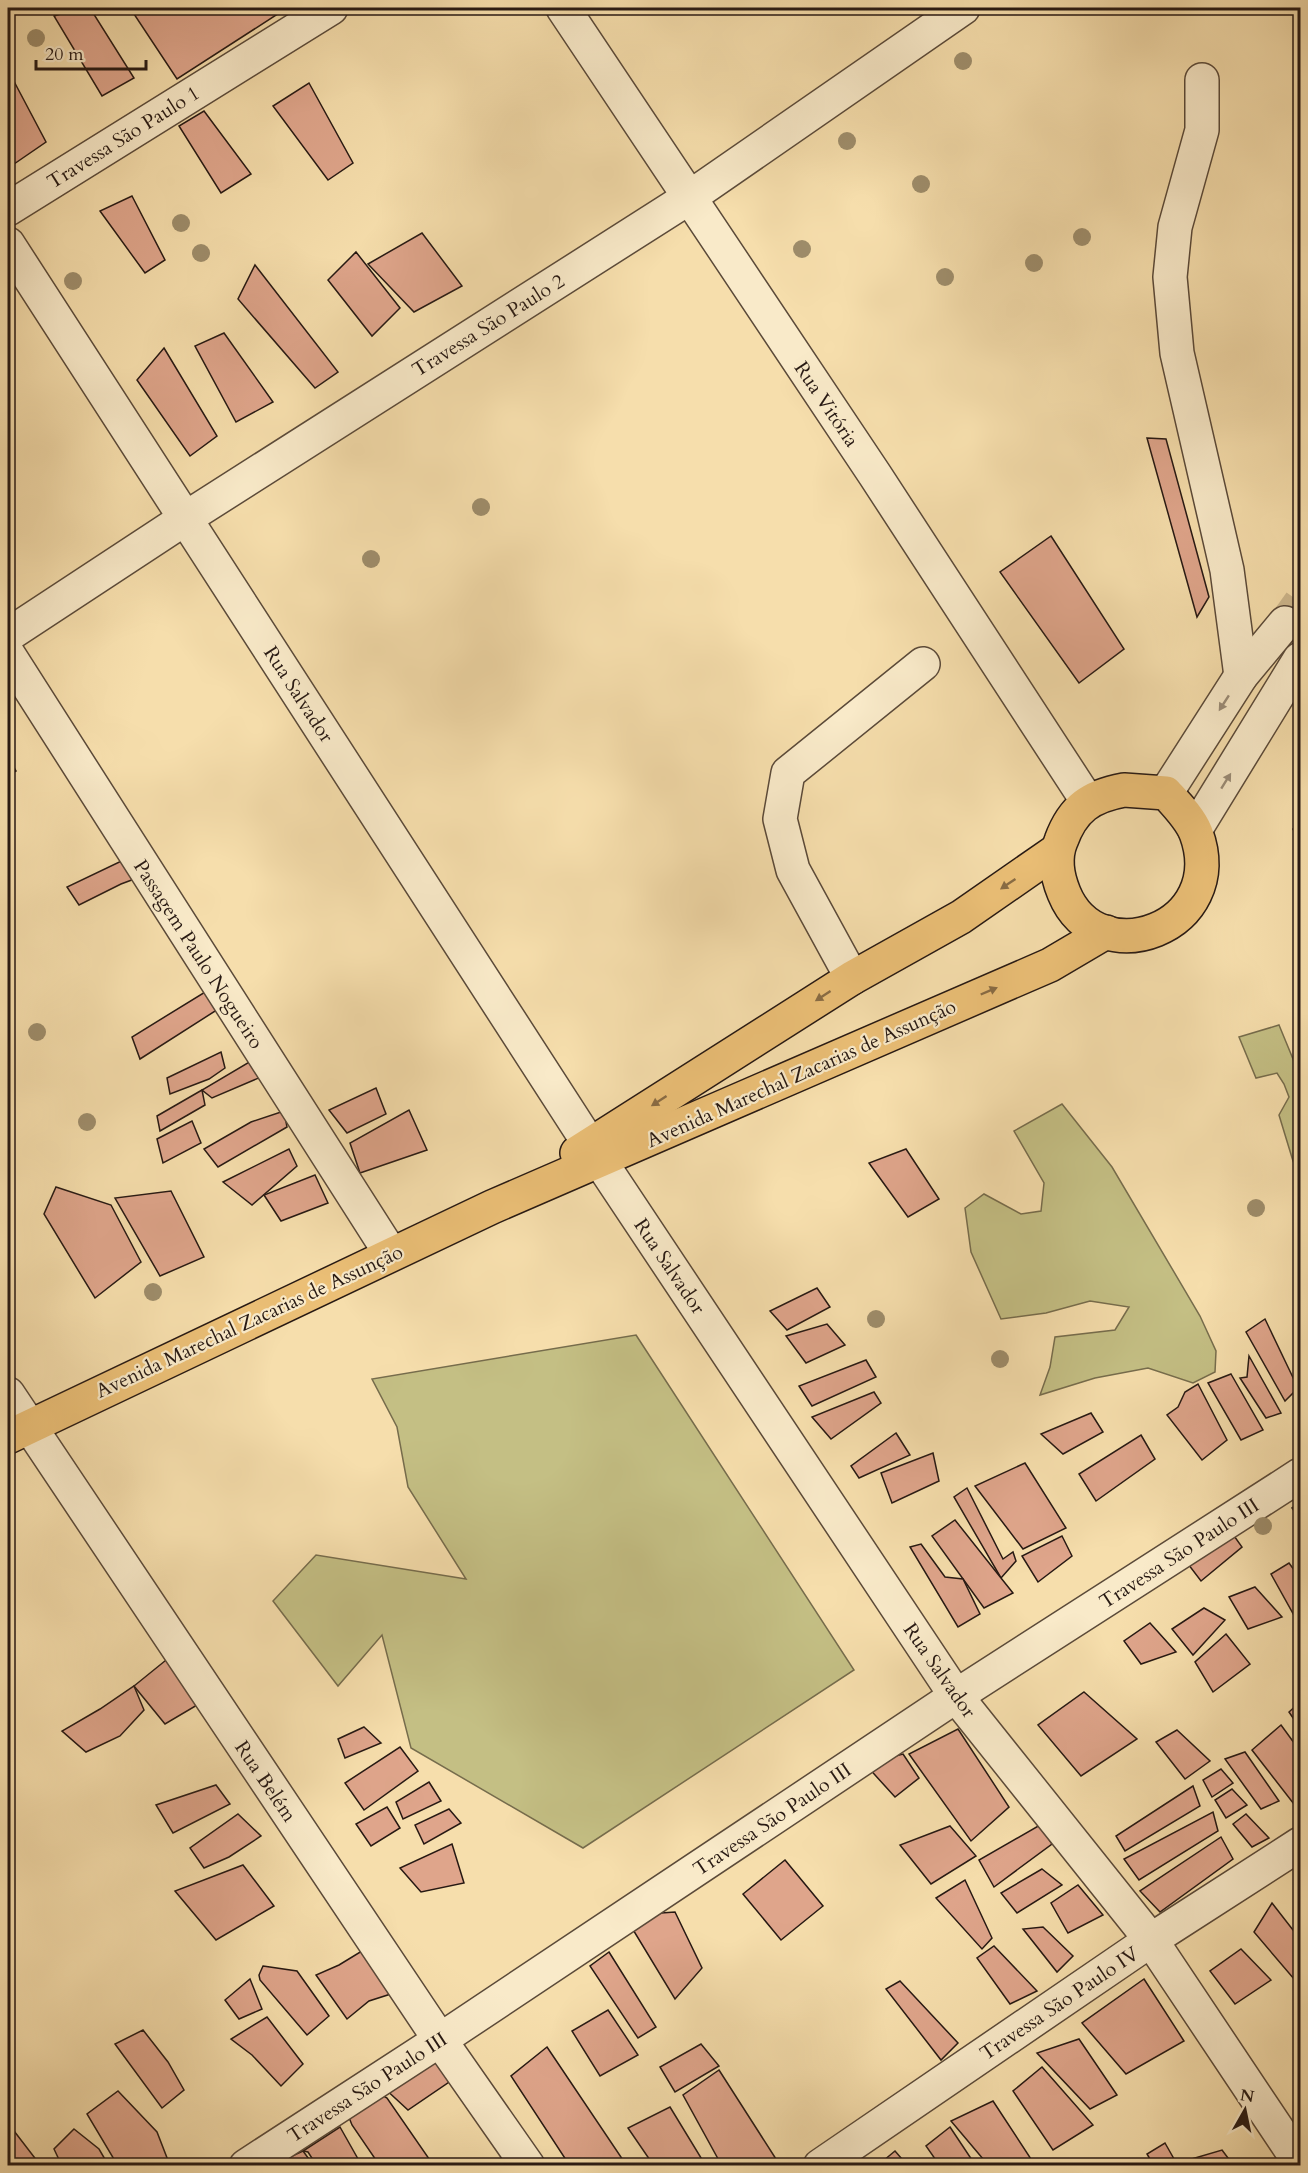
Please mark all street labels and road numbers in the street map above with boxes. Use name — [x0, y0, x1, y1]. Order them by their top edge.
street label: Travessa São Paulo 1 — [42, 80, 205, 195]
street label: Travessa São Paulo 2 — [407, 268, 570, 383]
street label: Rua Vitória — [788, 356, 865, 453]
street label: Rua Salvador — [257, 641, 340, 748]
street label: Passagem Paulo Nogueiro — [127, 854, 270, 1054]
street label: Avenida Marechal Zacarias de Assunção — [642, 993, 960, 1154]
street label: Rua Salvador — [628, 1213, 712, 1320]
street label: Avenida Marechal Zacarias de Assunção — [91, 1238, 407, 1405]
street label: Travessa São Paulo III — [1094, 1492, 1264, 1615]
street label: Rua Salvador — [897, 1617, 983, 1724]
street label: Rua Belém — [229, 1735, 303, 1827]
street label: Travessa São Paulo III — [688, 1756, 857, 1882]
street label: Travessa São Paulo IV — [974, 1940, 1144, 2067]
street label: Travessa São Paulo III — [282, 2026, 452, 2149]

